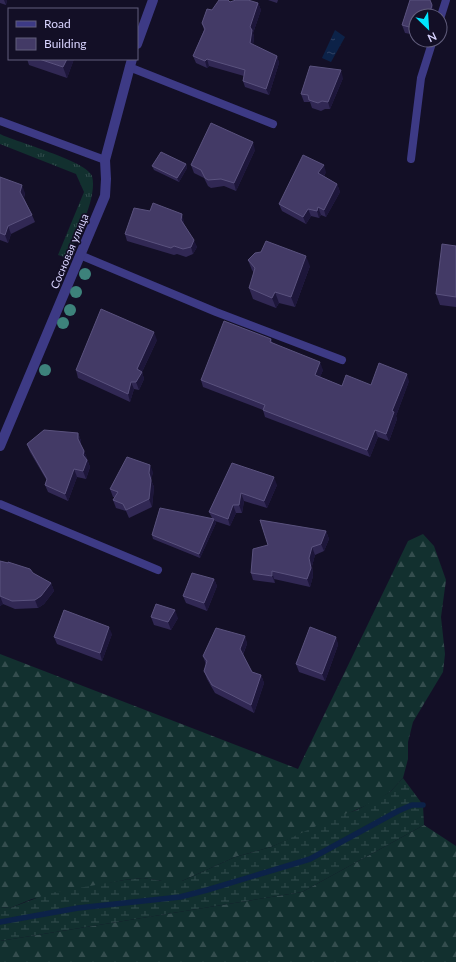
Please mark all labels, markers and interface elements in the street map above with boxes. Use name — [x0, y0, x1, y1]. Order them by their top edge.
legend — [8, 8, 138, 60]
north arrow — [408, 8, 448, 48]
text: Road — [44, 16, 71, 31]
text: N — [426, 30, 439, 45]
text: Building — [44, 36, 87, 51]
street label: Сосновая улица — [47, 211, 91, 291]

